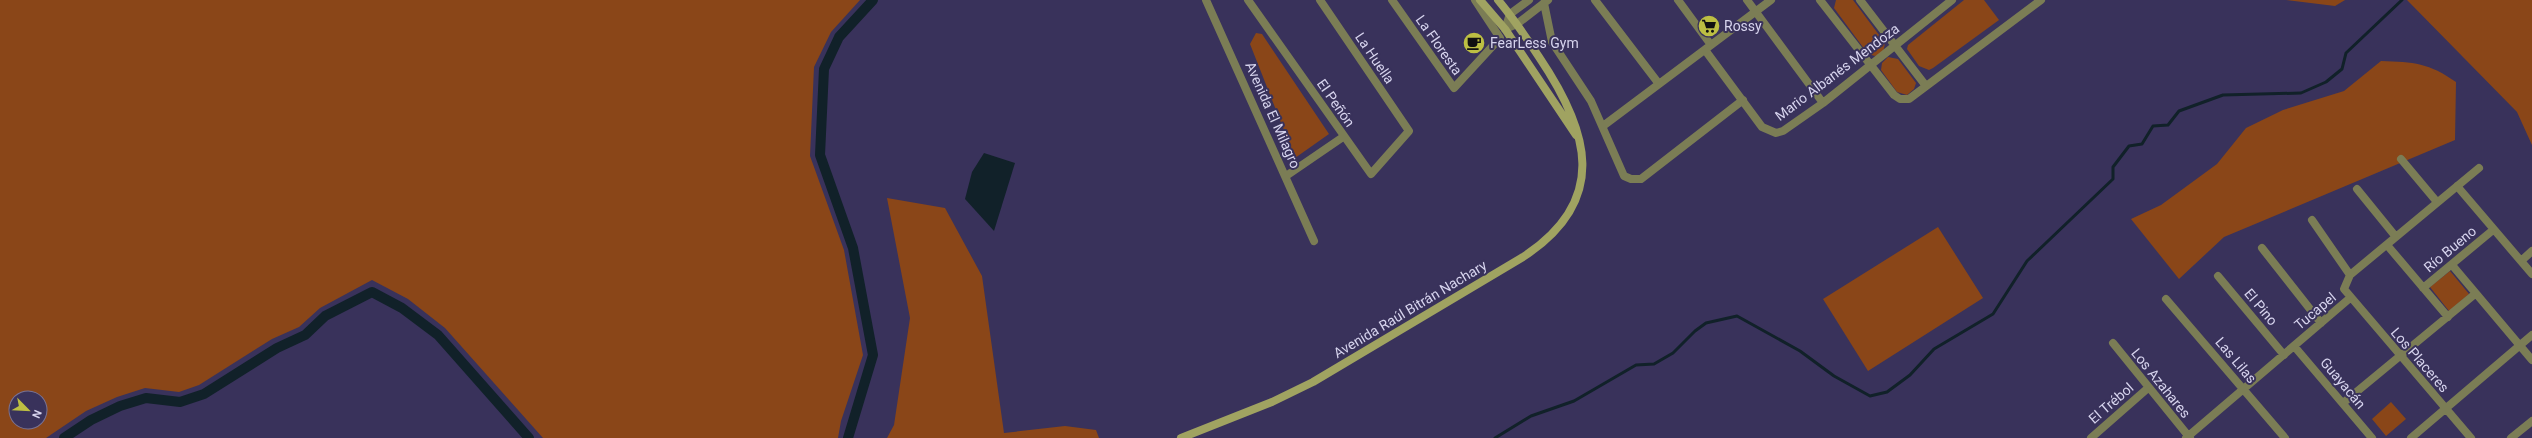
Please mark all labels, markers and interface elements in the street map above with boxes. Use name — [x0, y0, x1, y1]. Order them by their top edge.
street label: La Floresta — [1413, 12, 1465, 78]
supermarket icon: Rossy — [1696, 13, 1722, 39]
place label: Rossy — [1724, 18, 1762, 34]
street label: Mario Albanés Mendoza — [1772, 20, 1902, 124]
street label: La Huella — [1352, 29, 1398, 87]
cafe icon: FearLess Gym — [1461, 30, 1487, 56]
place label: FearLess Gym — [1490, 35, 1579, 51]
street label: Avenida El Milagro — [1242, 59, 1304, 171]
street label: El Peñón — [1314, 76, 1358, 130]
street label: Río Bueno — [2421, 223, 2479, 275]
street label: Avenida Raúl Bitrán Nachary — [1331, 257, 1490, 361]
street label: El Pino — [2241, 285, 2281, 329]
street label: Tucapel — [2291, 289, 2339, 333]
street label: Los Placeres — [2388, 325, 2452, 395]
street label: Las Lilas — [2212, 334, 2260, 386]
street label: Los Azahares — [2128, 345, 2194, 421]
street label: Guayacán — [2317, 354, 2369, 412]
street label: El Trébol — [2085, 379, 2137, 427]
north arrow — [8, 390, 48, 430]
text: N — [29, 408, 44, 420]

